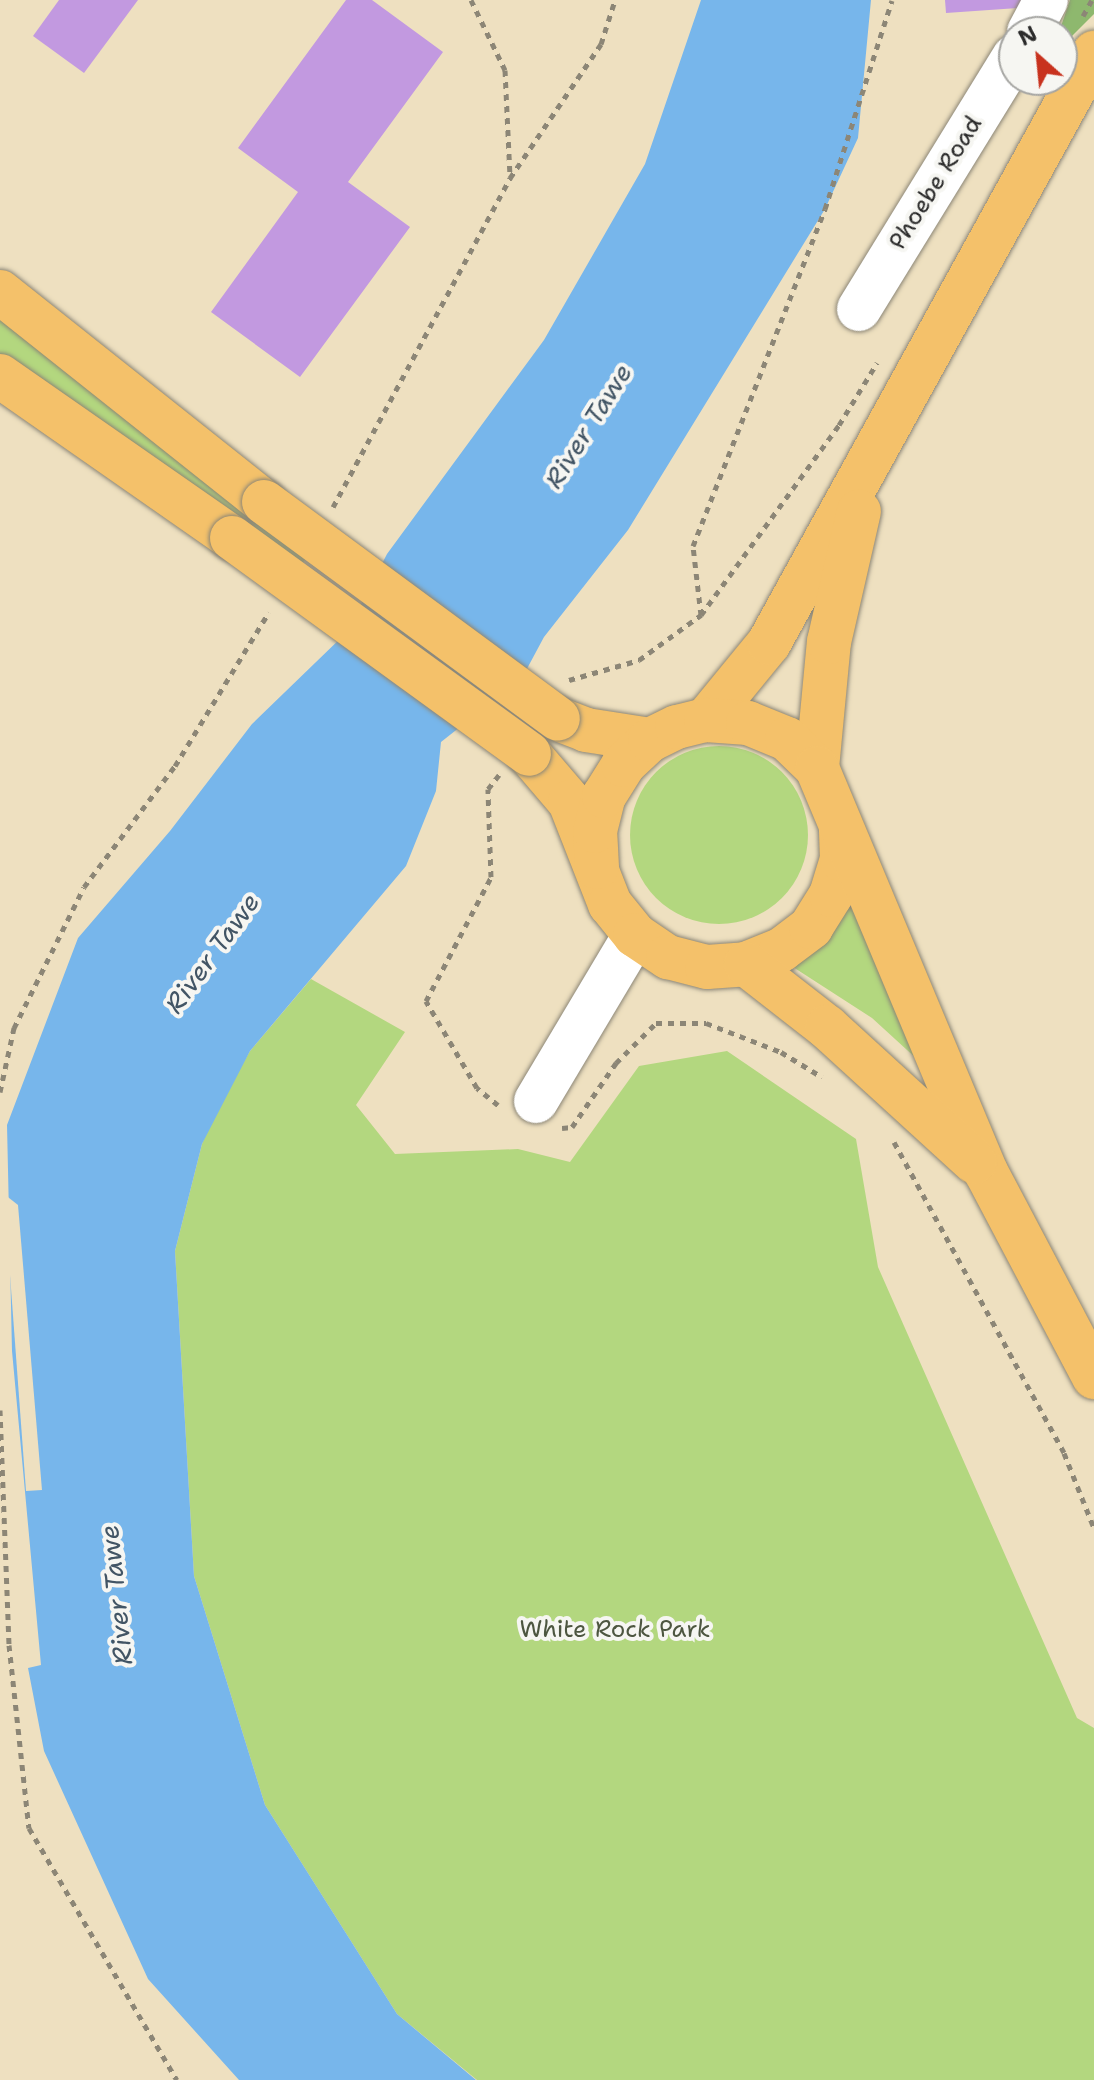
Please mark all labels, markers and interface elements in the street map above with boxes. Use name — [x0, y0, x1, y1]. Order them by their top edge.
north arrow — [998, 16, 1078, 96]
text: N — [1013, 19, 1042, 53]
street label: Phoebe Road — [884, 111, 988, 255]
water label: River Tawe — [538, 358, 638, 494]
water label: River Tawe — [158, 887, 266, 1019]
water label: River Tawe — [93, 1523, 139, 1667]
park label: White Rock Park — [520, 1616, 710, 1644]

